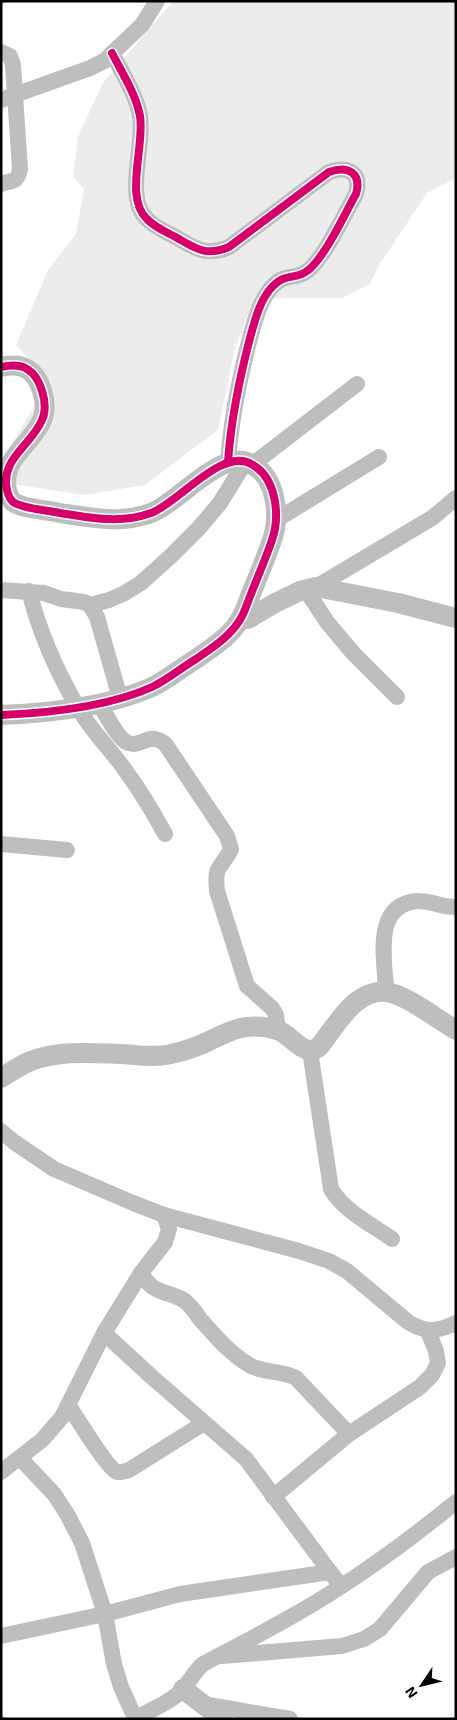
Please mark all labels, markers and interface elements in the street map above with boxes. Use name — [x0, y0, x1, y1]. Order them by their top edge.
north arrow — [397, 1660, 447, 1710]
text: N — [401, 1684, 421, 1702]

